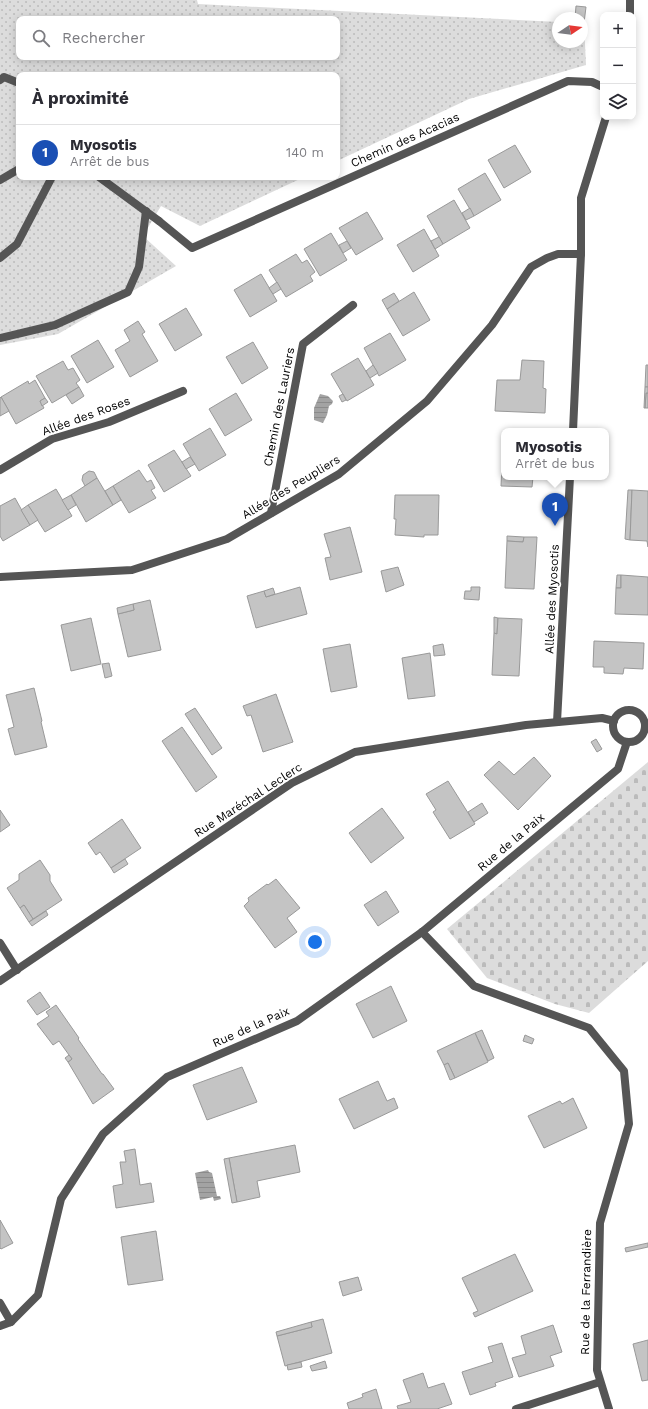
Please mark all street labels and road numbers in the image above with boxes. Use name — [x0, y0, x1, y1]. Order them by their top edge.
street label: Chemin des Acacias — [348, 110, 462, 170]
street label: Chemin des Lauriers — [261, 346, 297, 468]
street label: Allée des Roses — [40, 394, 132, 438]
street label: Allée des Peupliers — [239, 452, 343, 522]
street label: Allée des Myosotis — [542, 544, 562, 654]
street label: Rue Maréchal Leclerc — [191, 760, 305, 840]
street label: Rue de la Paix — [475, 810, 547, 874]
street label: Rue de la Paix — [210, 1004, 292, 1050]
street label: Rue de la Ferrandière — [578, 1229, 594, 1355]

